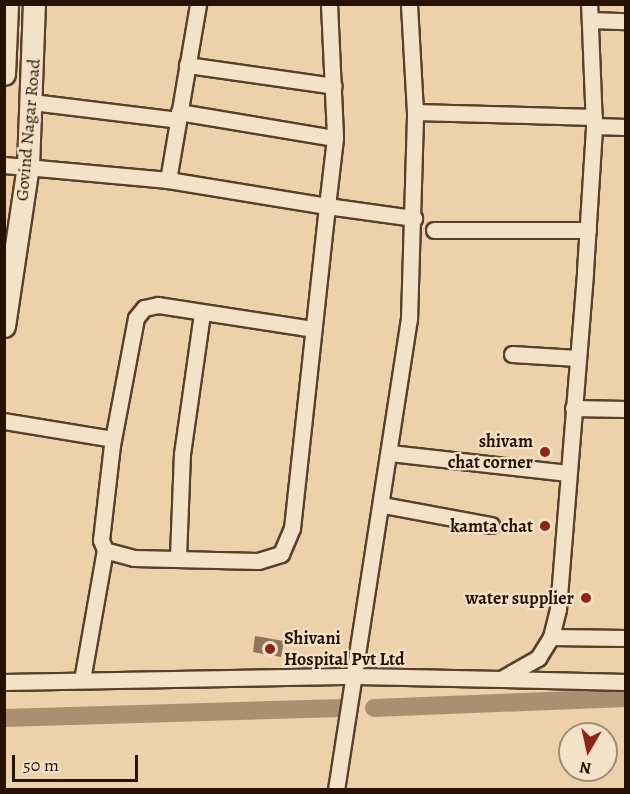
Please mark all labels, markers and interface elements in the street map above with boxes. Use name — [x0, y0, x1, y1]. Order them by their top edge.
street label: Govind Nagar Road — [11, 58, 45, 202]
place label: shivam chat corner — [448, 431, 533, 474]
marker: shivam chat corner — [538, 445, 552, 459]
place label: kamta chat — [450, 515, 533, 537]
marker: kamta chat — [538, 519, 552, 533]
place label: water supplier — [465, 587, 574, 609]
marker: water supplier — [579, 591, 593, 605]
place label: Shivani Hospital Pvt Ltd — [284, 628, 405, 670]
marker: Shivani Hospital Pvt Ltd — [261, 640, 279, 658]
north arrow — [558, 722, 618, 782]
scale bar — [15, 743, 141, 781]
text: 50 m — [23, 753, 59, 777]
text: N — [578, 756, 593, 780]

